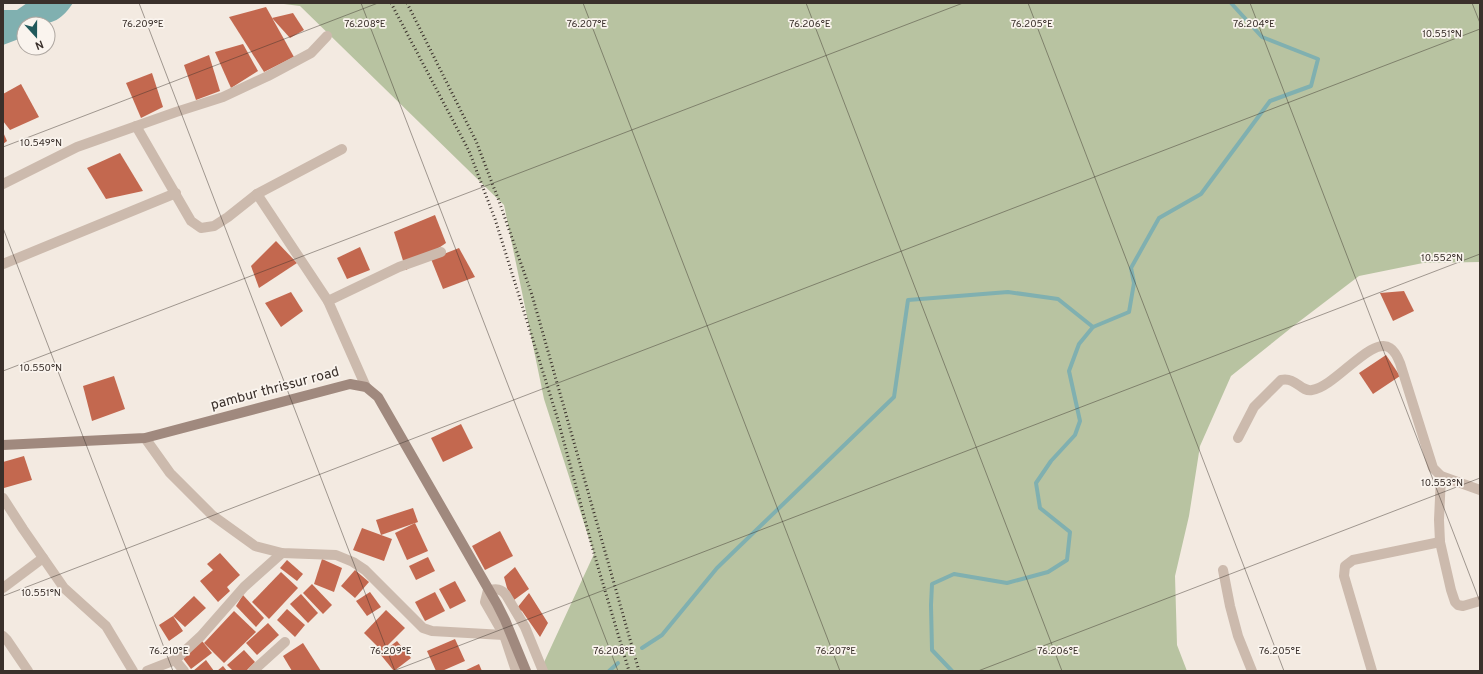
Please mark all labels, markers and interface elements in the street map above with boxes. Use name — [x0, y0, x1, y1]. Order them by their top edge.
north arrow — [16, 16, 56, 56]
text: 76.209°E — [122, 18, 164, 31]
text: 76.208°E — [344, 18, 386, 31]
text: 76.207°E — [567, 18, 607, 31]
text: 76.206°E — [789, 18, 831, 31]
text: 76.205°E — [1011, 18, 1053, 31]
text: 76.204°E — [1233, 18, 1275, 31]
text: 10.551°N — [1422, 28, 1462, 41]
text: N — [33, 36, 45, 52]
text: 10.549°N — [20, 137, 62, 150]
text: 10.552°N — [1421, 252, 1463, 265]
text: 10.550°N — [20, 362, 62, 375]
street label: pambur thrissur road — [209, 364, 341, 414]
text: 10.553°N — [1421, 477, 1463, 490]
text: 10.551°N — [21, 587, 61, 600]
text: 76.210°E — [149, 645, 189, 658]
text: 76.209°E — [370, 645, 412, 658]
text: 76.208°E — [593, 645, 635, 658]
text: 76.207°E — [816, 645, 856, 658]
text: 76.206°E — [1037, 645, 1079, 658]
text: 76.205°E — [1259, 645, 1301, 658]

